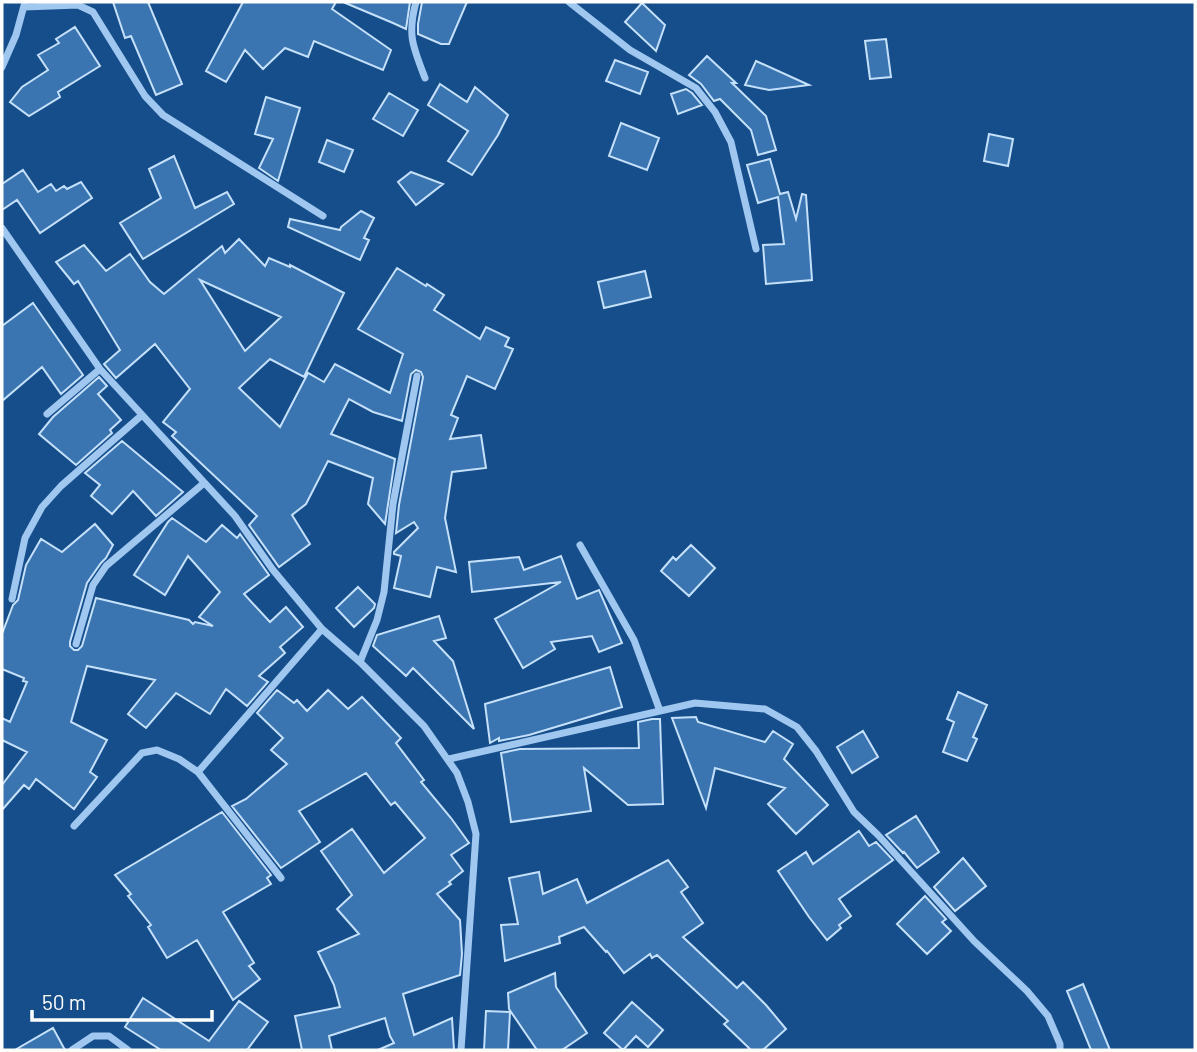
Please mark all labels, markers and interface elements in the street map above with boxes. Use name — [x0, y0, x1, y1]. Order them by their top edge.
scale bar — [32, 978, 212, 1022]
text: 50 m — [42, 989, 86, 1014]

